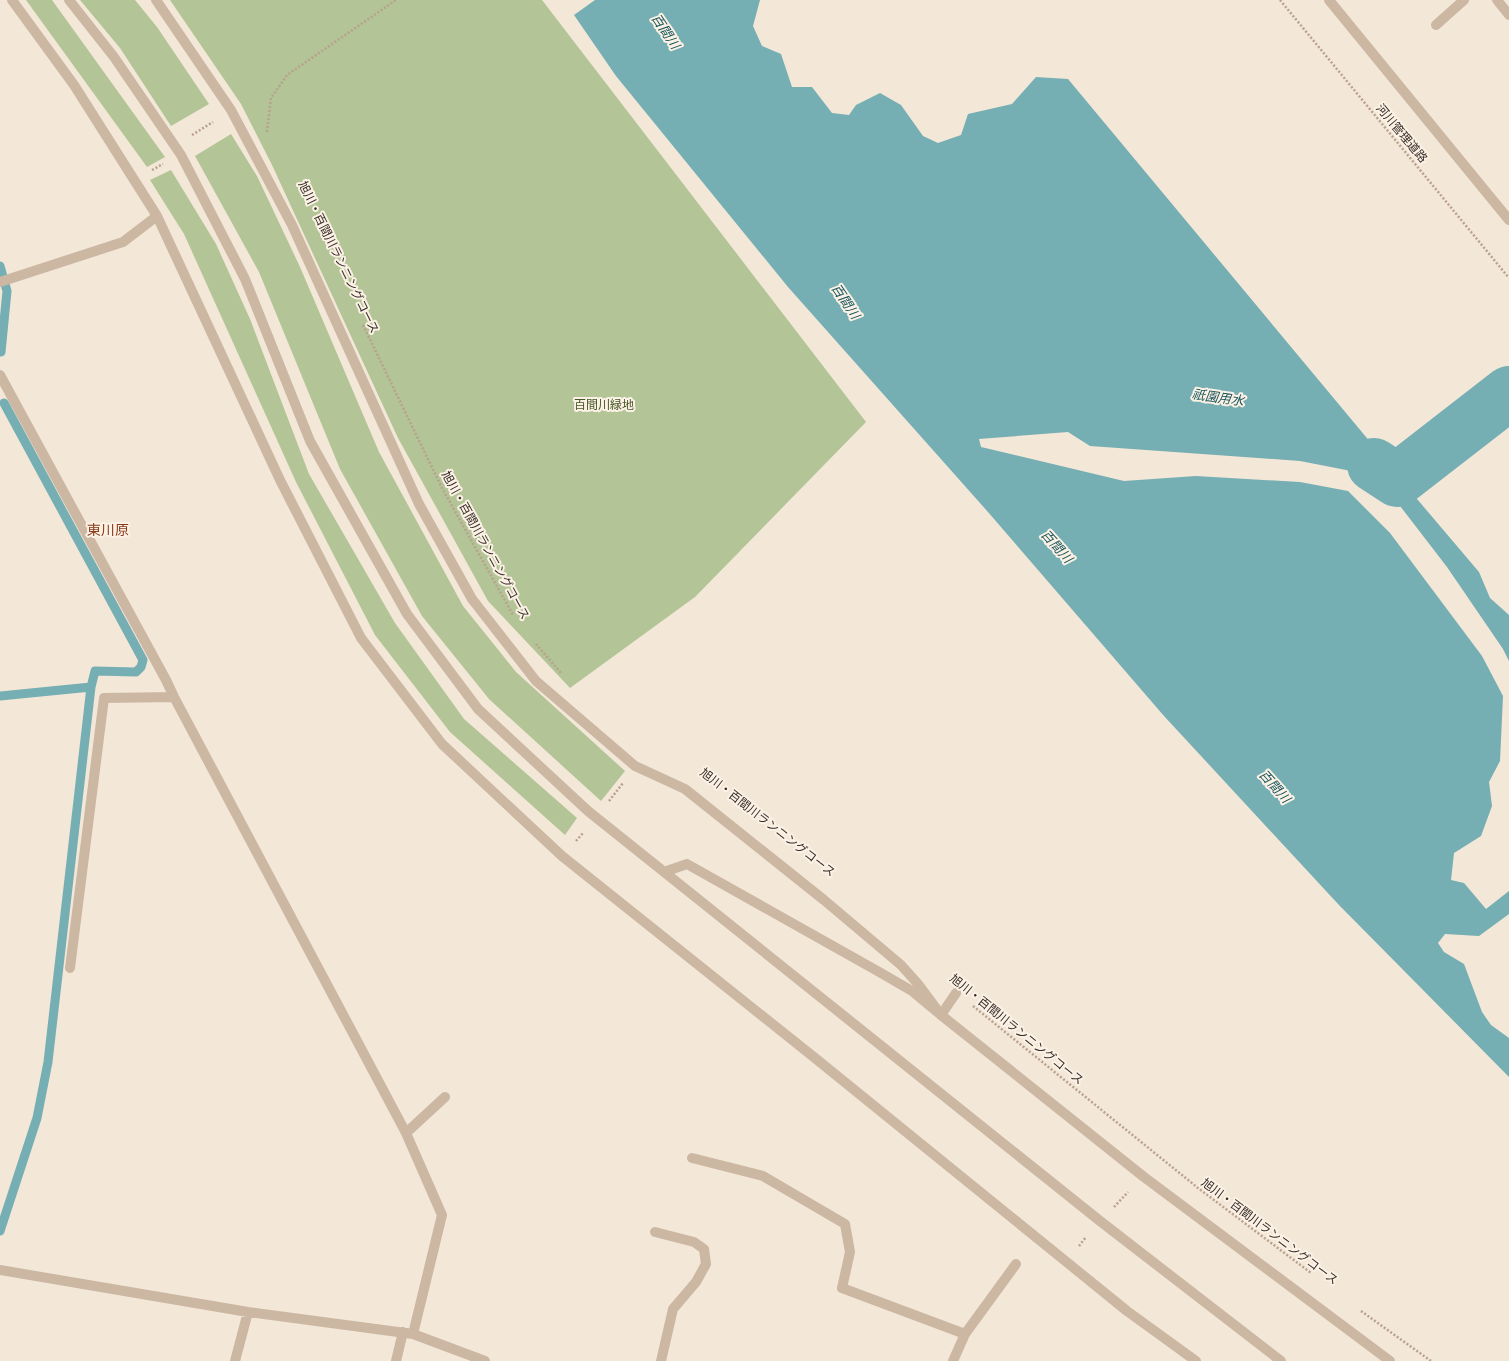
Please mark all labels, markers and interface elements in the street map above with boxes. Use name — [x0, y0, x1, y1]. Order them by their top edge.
water label: 百間川 — [648, 10, 685, 54]
street label: 河川管理道路 — [1372, 100, 1432, 166]
street label: 旭川・百間川ランニングコース — [295, 178, 383, 336]
water label: 百間川 — [828, 280, 865, 324]
water label: 祇園用水 — [1191, 384, 1247, 410]
park label: 百間川緑地 — [574, 396, 634, 413]
street label: 旭川・百間川ランニングコース — [438, 468, 534, 622]
district label: 東川原 — [87, 520, 129, 539]
water label: 百間川 — [1037, 525, 1078, 568]
street label: 旭川・百間川ランニングコース — [697, 764, 839, 880]
water label: 百間川 — [1255, 765, 1296, 808]
street label: 旭川・百間川ランニングコース — [947, 970, 1087, 1088]
street label: 旭川・百間川ランニングコース — [1198, 1174, 1342, 1288]

